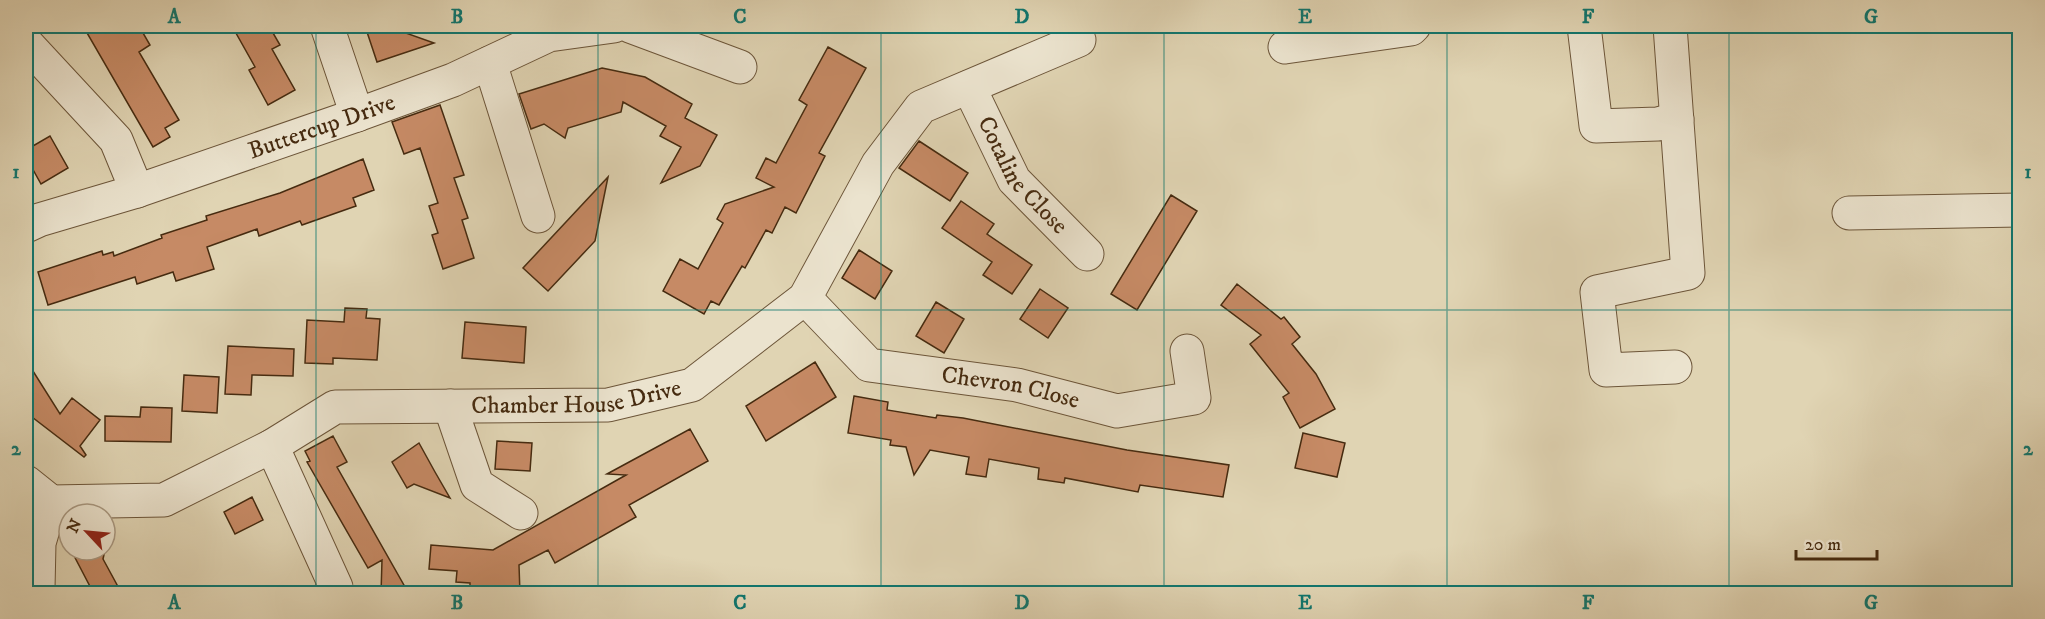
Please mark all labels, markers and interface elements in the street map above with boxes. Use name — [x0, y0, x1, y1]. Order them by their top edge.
text: A — [167, 5, 182, 30]
text: B — [451, 5, 463, 30]
text: C — [733, 5, 747, 30]
text: D — [1015, 5, 1030, 30]
text: E — [1298, 5, 1312, 30]
text: F — [1582, 5, 1595, 30]
text: G — [1864, 5, 1878, 30]
street label: Buttercup Drive — [244, 87, 399, 166]
street label: Cotaline Close — [970, 111, 1074, 241]
text: 1 — [12, 160, 20, 185]
text: 1 — [2024, 160, 2032, 185]
street label: Chevron Close — [940, 360, 1083, 416]
street label: Chamber House Drive — [471, 373, 684, 421]
text: 2 — [11, 437, 22, 462]
text: 2 — [2023, 437, 2034, 462]
north arrow — [57, 502, 117, 562]
text: N — [63, 516, 86, 536]
scale bar — [1796, 523, 1877, 561]
text: 20 m — [1805, 534, 1841, 556]
text: A — [167, 591, 182, 616]
text: B — [451, 591, 463, 616]
text: C — [733, 591, 747, 616]
text: D — [1015, 591, 1030, 616]
text: E — [1298, 591, 1312, 616]
text: F — [1582, 591, 1595, 616]
text: G — [1864, 591, 1878, 616]

